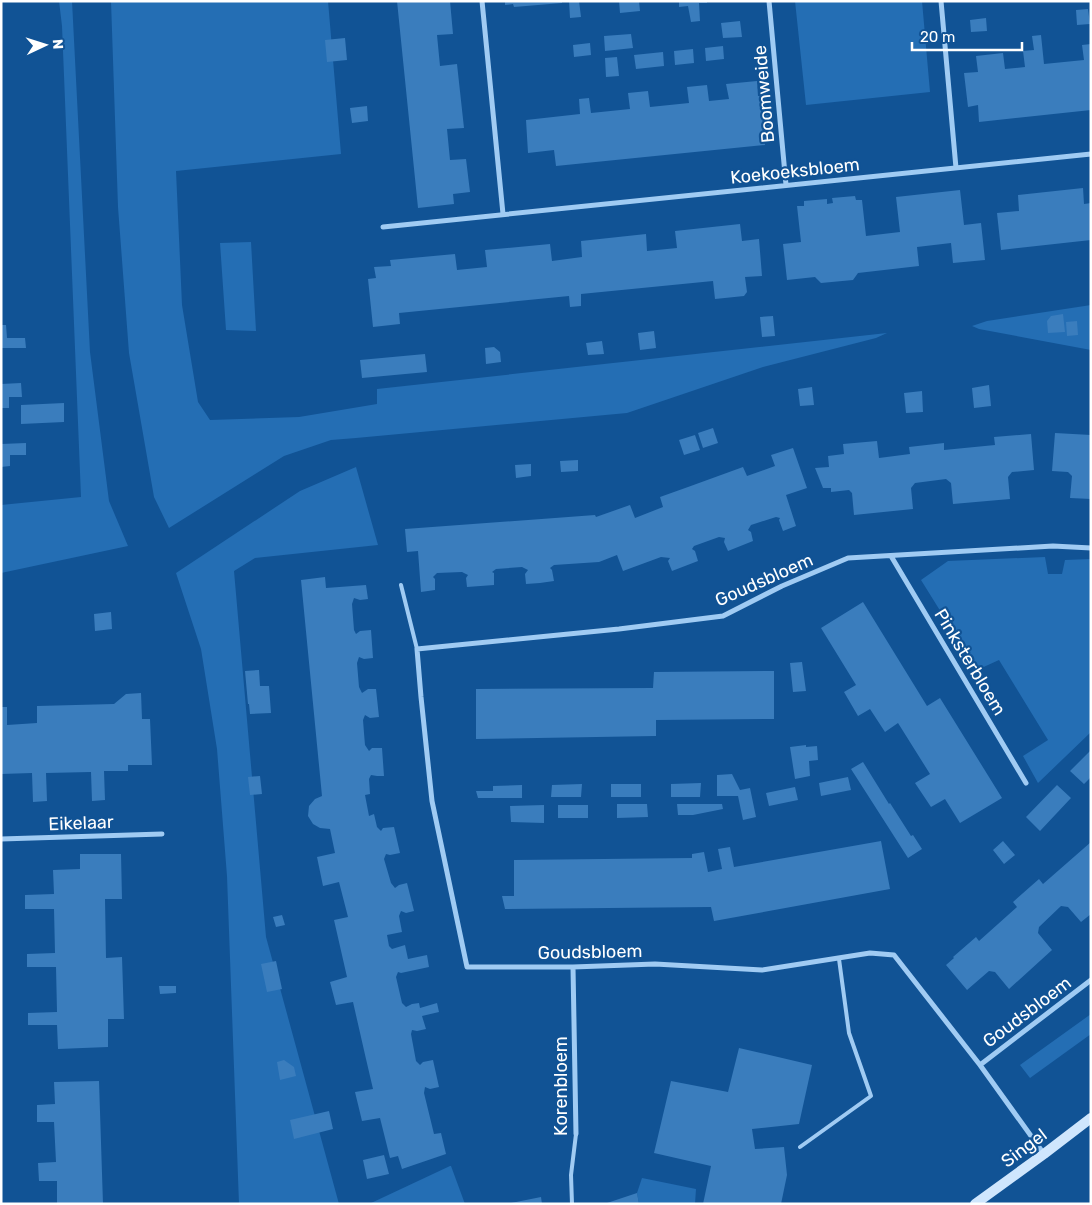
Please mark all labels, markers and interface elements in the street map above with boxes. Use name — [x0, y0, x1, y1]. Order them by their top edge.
north arrow — [20, 20, 70, 70]
scale bar — [912, 20, 1022, 52]
text: 20 m — [920, 28, 955, 46]
text: N — [49, 39, 66, 50]
street label: Boomweide — [749, 44, 779, 144]
street label: Koekoeksbloem — [729, 153, 861, 189]
street label: Goudsbloem — [712, 549, 816, 611]
street label: Pinksterbloem — [930, 605, 1010, 719]
street label: Eikelaar — [48, 811, 114, 835]
street label: Goudsbloem — [537, 940, 643, 964]
street label: Goudsbloem — [979, 972, 1075, 1052]
street label: Korenbloem — [550, 1036, 572, 1136]
street label: Singel — [997, 1124, 1051, 1172]

